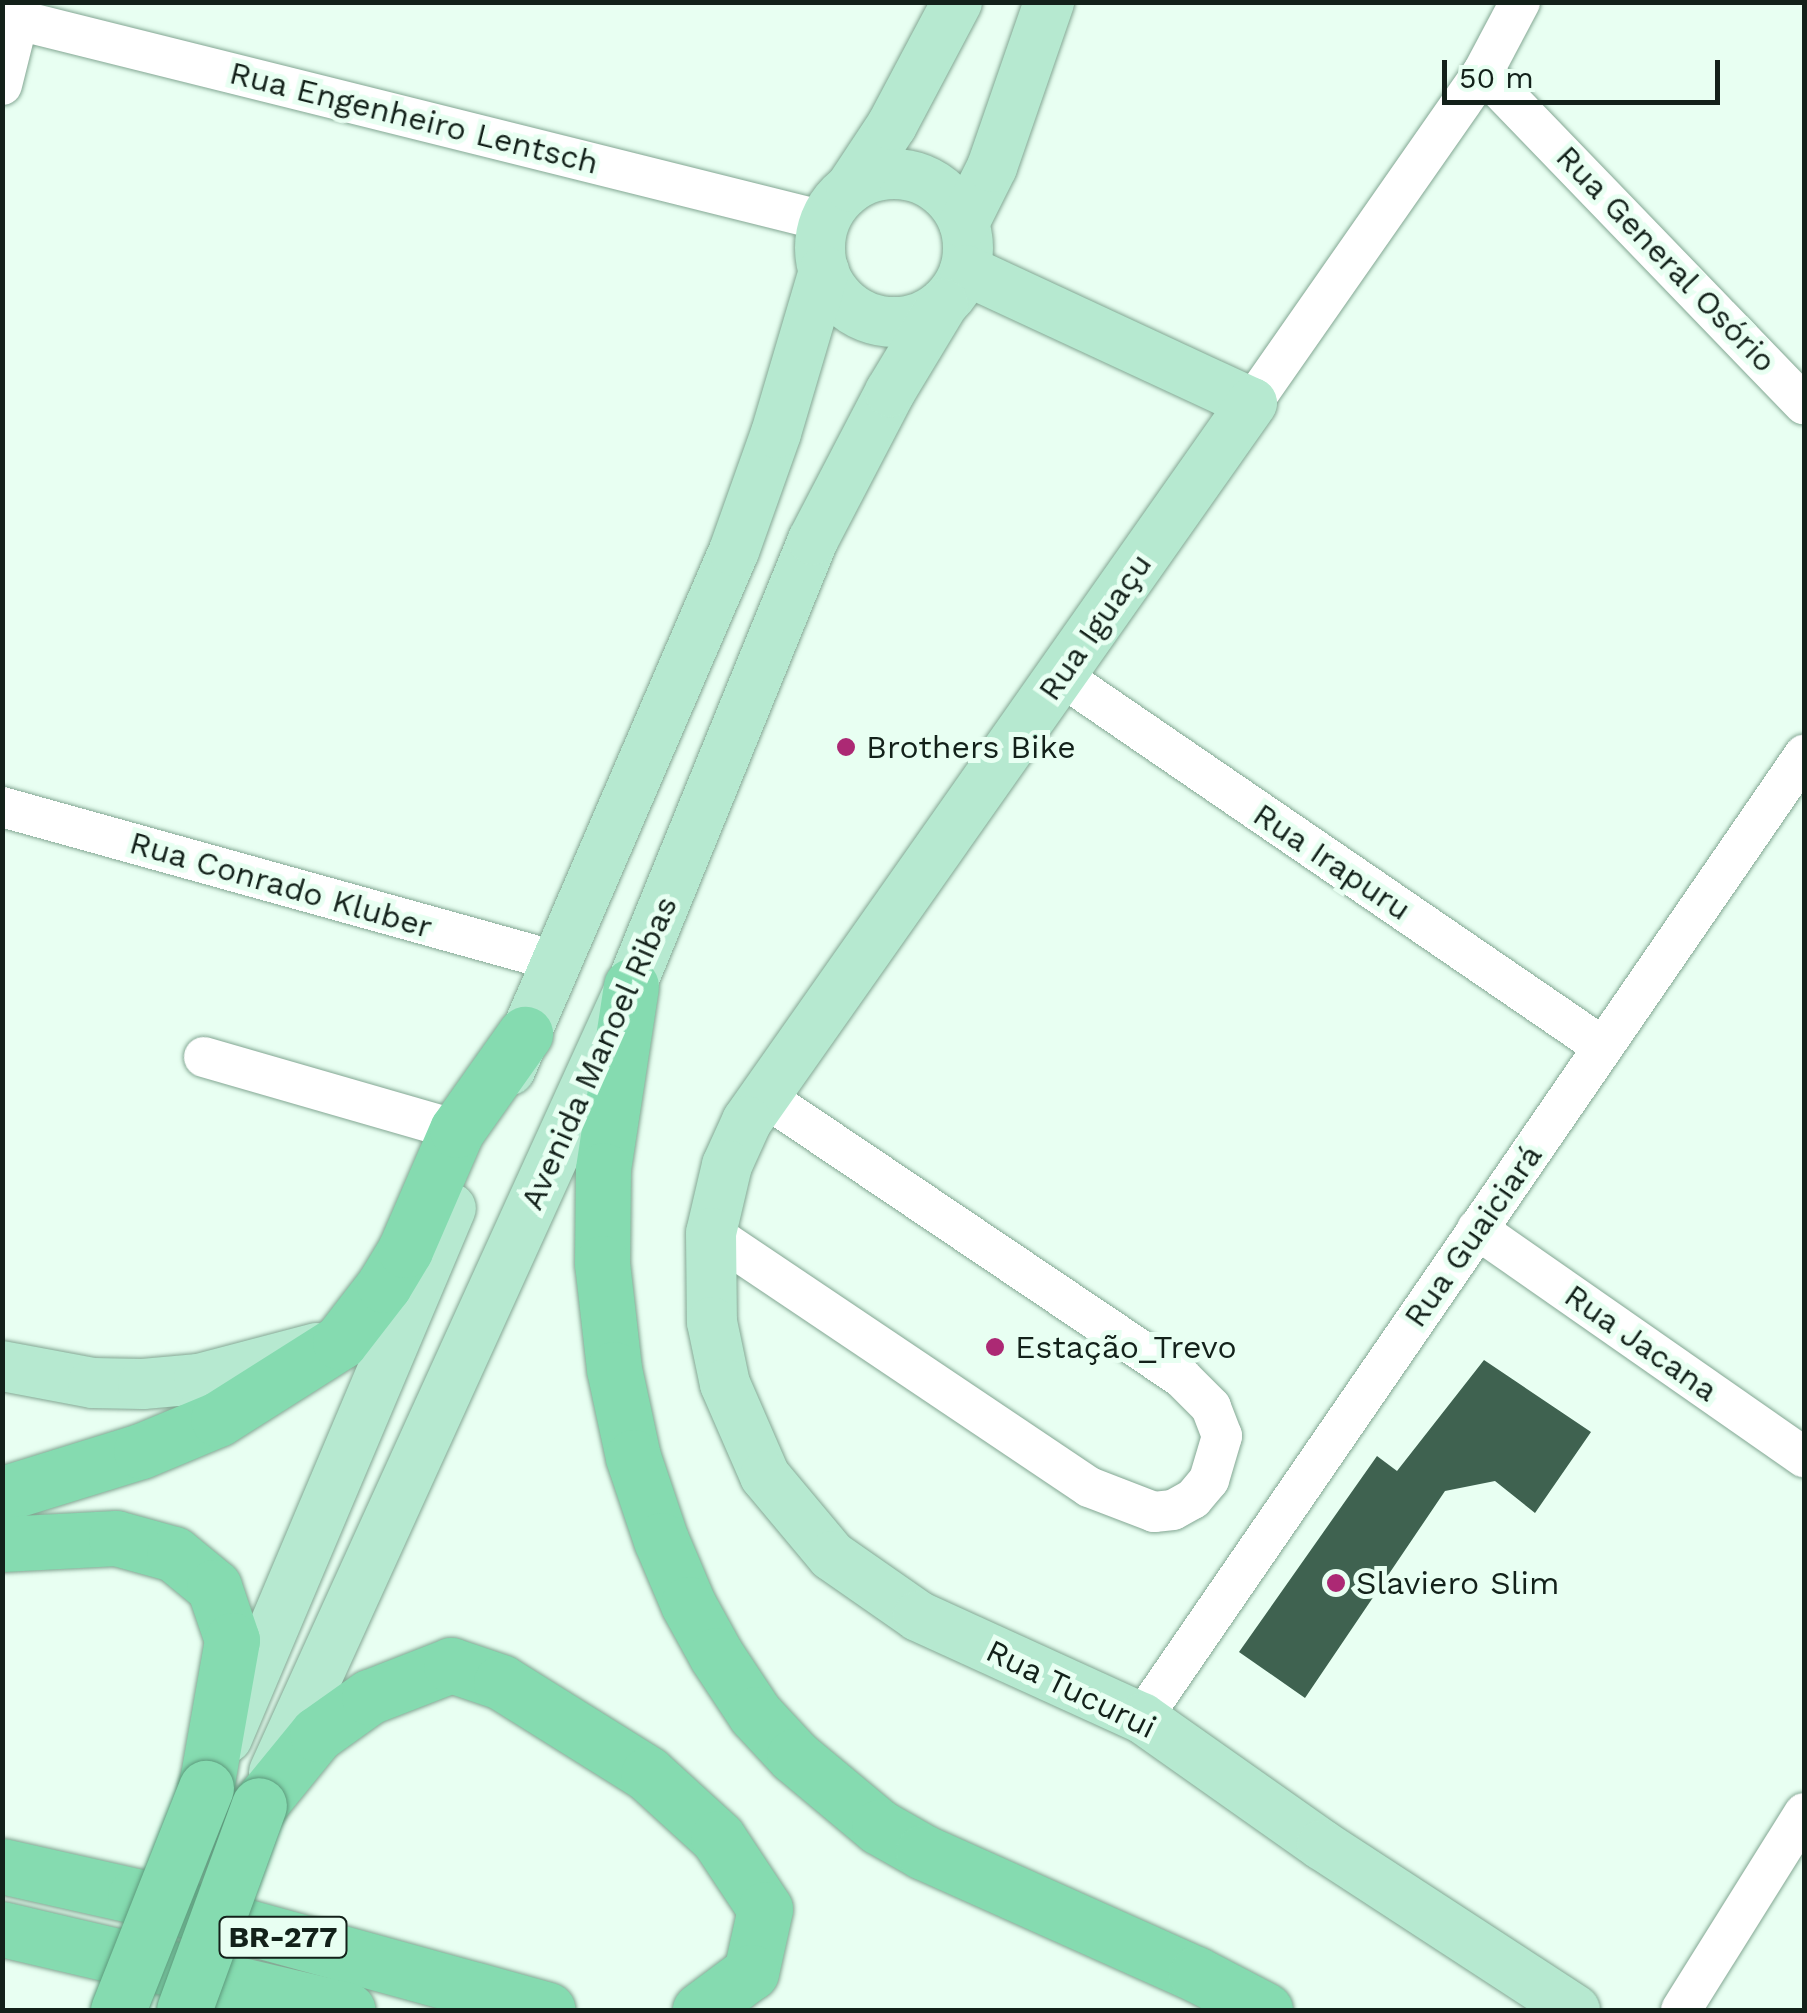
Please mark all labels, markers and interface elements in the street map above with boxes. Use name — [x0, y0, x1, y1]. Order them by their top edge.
scale bar — [1447, 40, 1724, 102]
street label: Rua Engenheiro Lentsch — [225, 53, 603, 183]
text: 50 m — [1459, 60, 1534, 95]
street label: Rua General Osório — [1547, 137, 1785, 381]
street label: Rua Iguaçu — [1030, 546, 1160, 708]
place label: Brothers Bike — [866, 728, 1076, 766]
marker: Brothers Bike — [835, 736, 857, 758]
street label: Rua Irapuru — [1246, 795, 1418, 929]
street label: Rua Conrado Kluber — [125, 823, 437, 947]
street label: Avenida Manoel Ribas — [512, 890, 686, 1216]
street label: Rua Guaiciará — [1396, 1137, 1550, 1335]
street label: Rua Jacana — [1557, 1276, 1725, 1410]
place label: Estação_Trevo — [1015, 1328, 1237, 1366]
marker: Estação_Trevo — [984, 1336, 1006, 1358]
place label: Slaviero Slim — [1356, 1564, 1559, 1602]
marker: Slaviero Slim — [1325, 1572, 1347, 1594]
street label: Rua Tucurui — [979, 1631, 1163, 1747]
road number: BR-277 — [218, 1912, 348, 1962]

